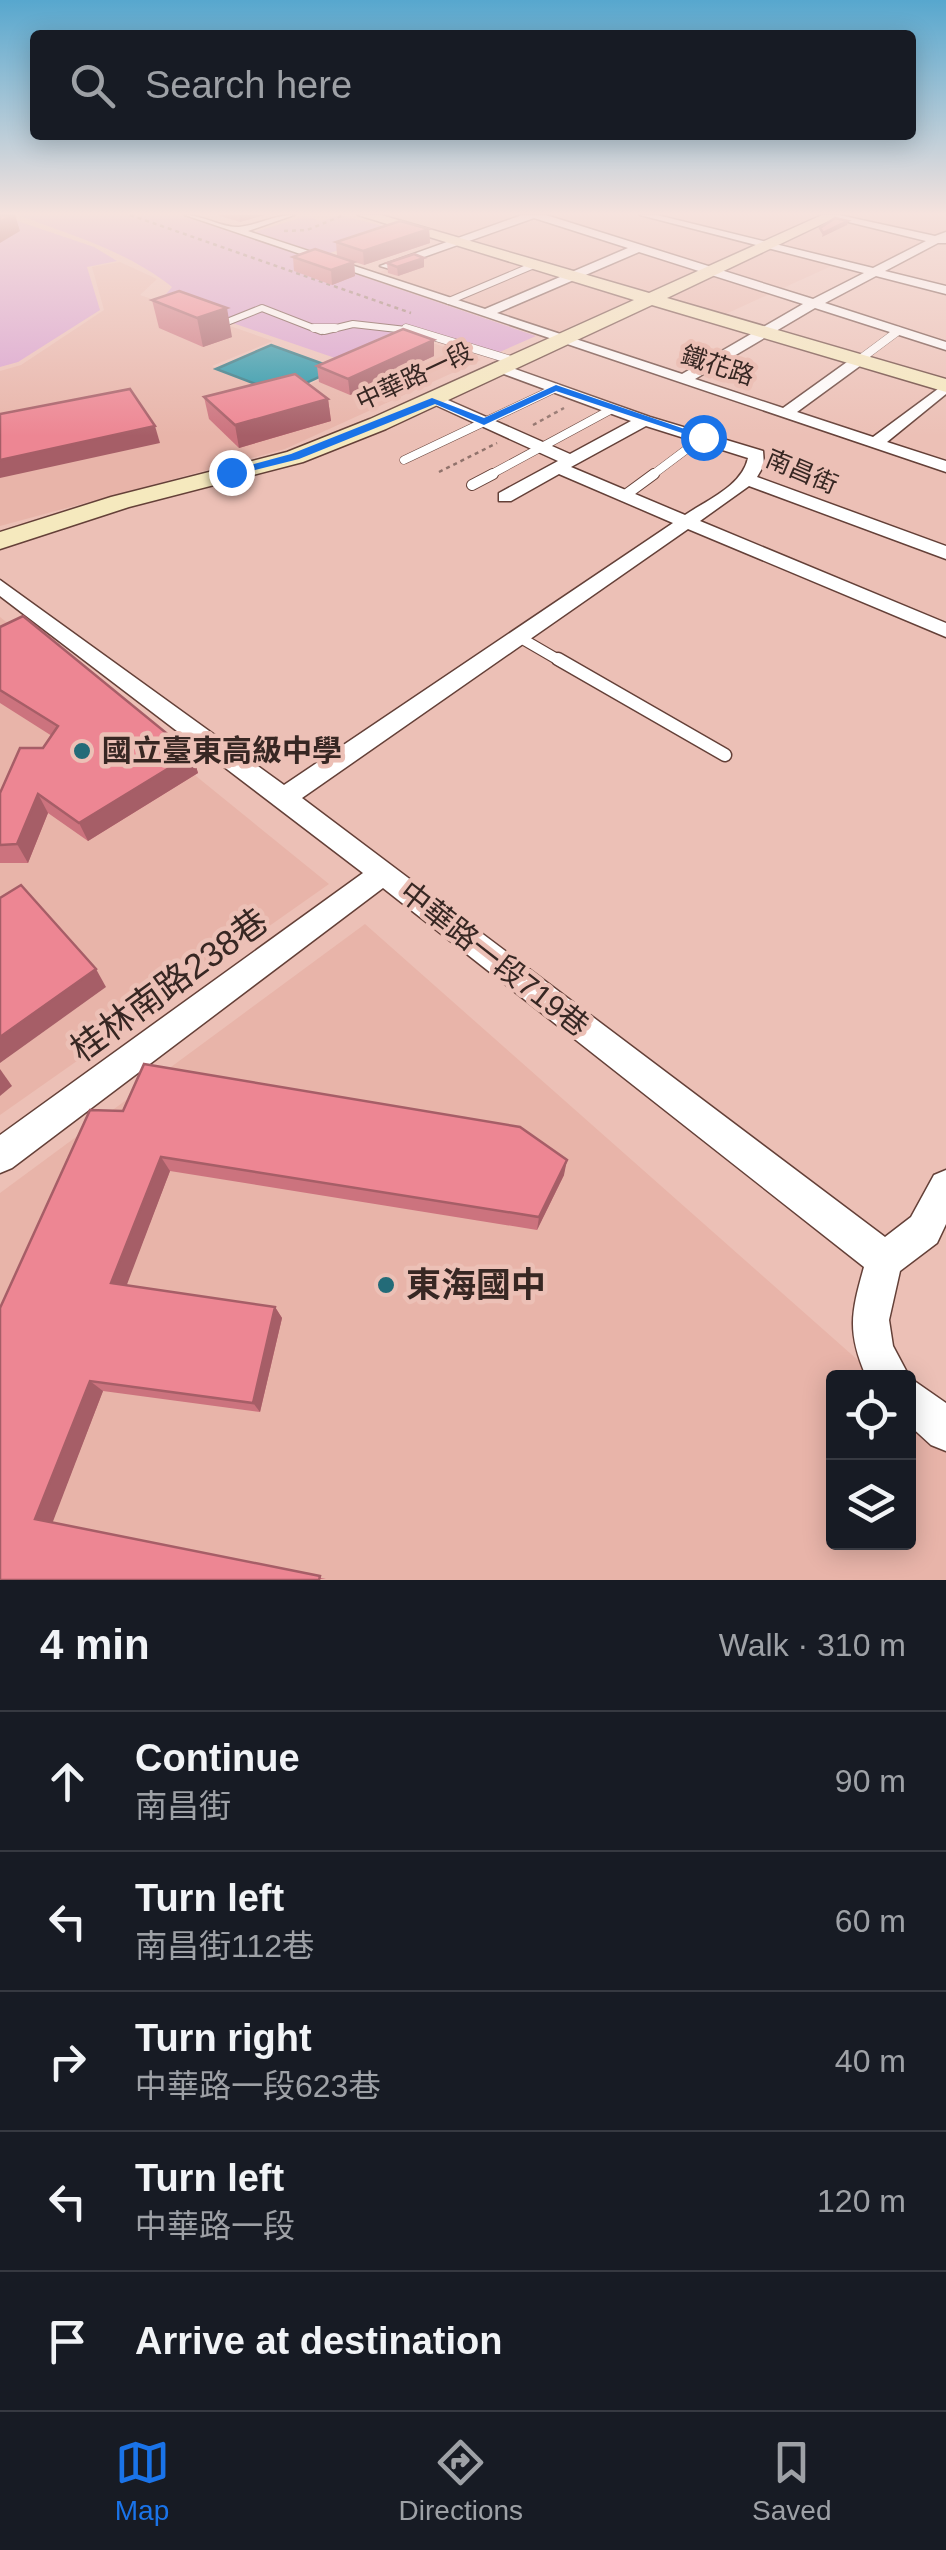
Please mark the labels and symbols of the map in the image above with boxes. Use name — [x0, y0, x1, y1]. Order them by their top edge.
street label: 中華路一段 — [351, 337, 477, 415]
street label: 鐵花路 — [678, 340, 758, 390]
route start — [681, 415, 727, 461]
street label: 南昌街 — [762, 443, 842, 499]
route end — [209, 450, 255, 496]
place label: 國立臺東高級中學 — [102, 734, 342, 767]
marker: 國立臺東高級中學 — [71, 740, 93, 762]
street label: 中華路一段719巷 — [394, 875, 595, 1042]
street label: 桂林南路238巷 — [63, 900, 275, 1069]
place label: 東海國中 — [406, 1265, 546, 1304]
marker: 東海國中 — [375, 1274, 397, 1296]

